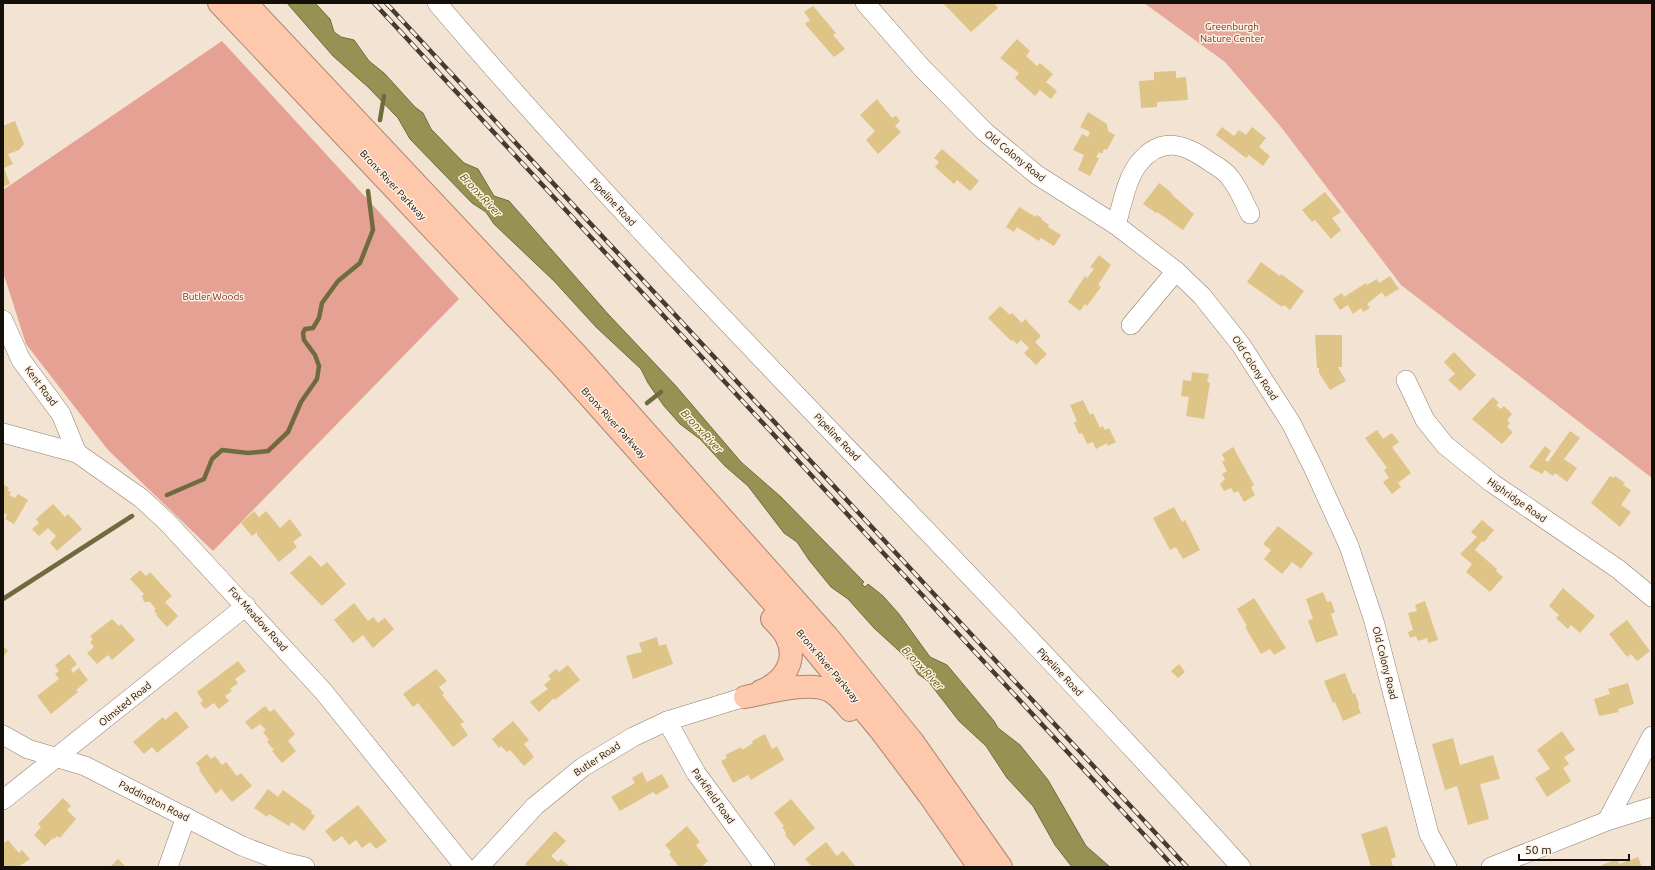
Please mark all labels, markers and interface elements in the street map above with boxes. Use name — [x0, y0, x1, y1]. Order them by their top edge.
park label: Greenburgh Nature Center — [1200, 21, 1264, 44]
street label: Old Colony Road — [982, 128, 1048, 184]
street label: Bronx River Parkway — [358, 148, 428, 222]
water label: Bronx River — [458, 171, 505, 220]
street label: Pipeline Road — [588, 176, 638, 228]
park label: Butler Woods — [182, 291, 244, 302]
street label: Old Colony Road — [1230, 334, 1280, 402]
street label: Kent Road — [23, 364, 59, 408]
street label: Bronx River Parkway — [579, 385, 649, 461]
water label: Bronx River — [679, 407, 726, 456]
street label: Pipeline Road — [812, 411, 862, 463]
street label: Highridge Road — [1485, 476, 1549, 525]
street label: Fox Meadow Road — [226, 585, 290, 653]
street label: Old Colony Road — [1371, 625, 1399, 701]
street label: Bronx River Parkway — [794, 627, 862, 705]
water label: Bronx River — [900, 644, 947, 693]
street label: Pipeline Road — [1035, 646, 1085, 698]
street label: Olmsted Road — [97, 680, 153, 728]
street label: Butler Road — [572, 740, 622, 778]
street label: Parkfield Road — [689, 766, 737, 826]
street label: Paddington Road — [117, 779, 191, 824]
scale bar — [1519, 836, 1629, 862]
text: 50 m — [1525, 843, 1552, 856]

